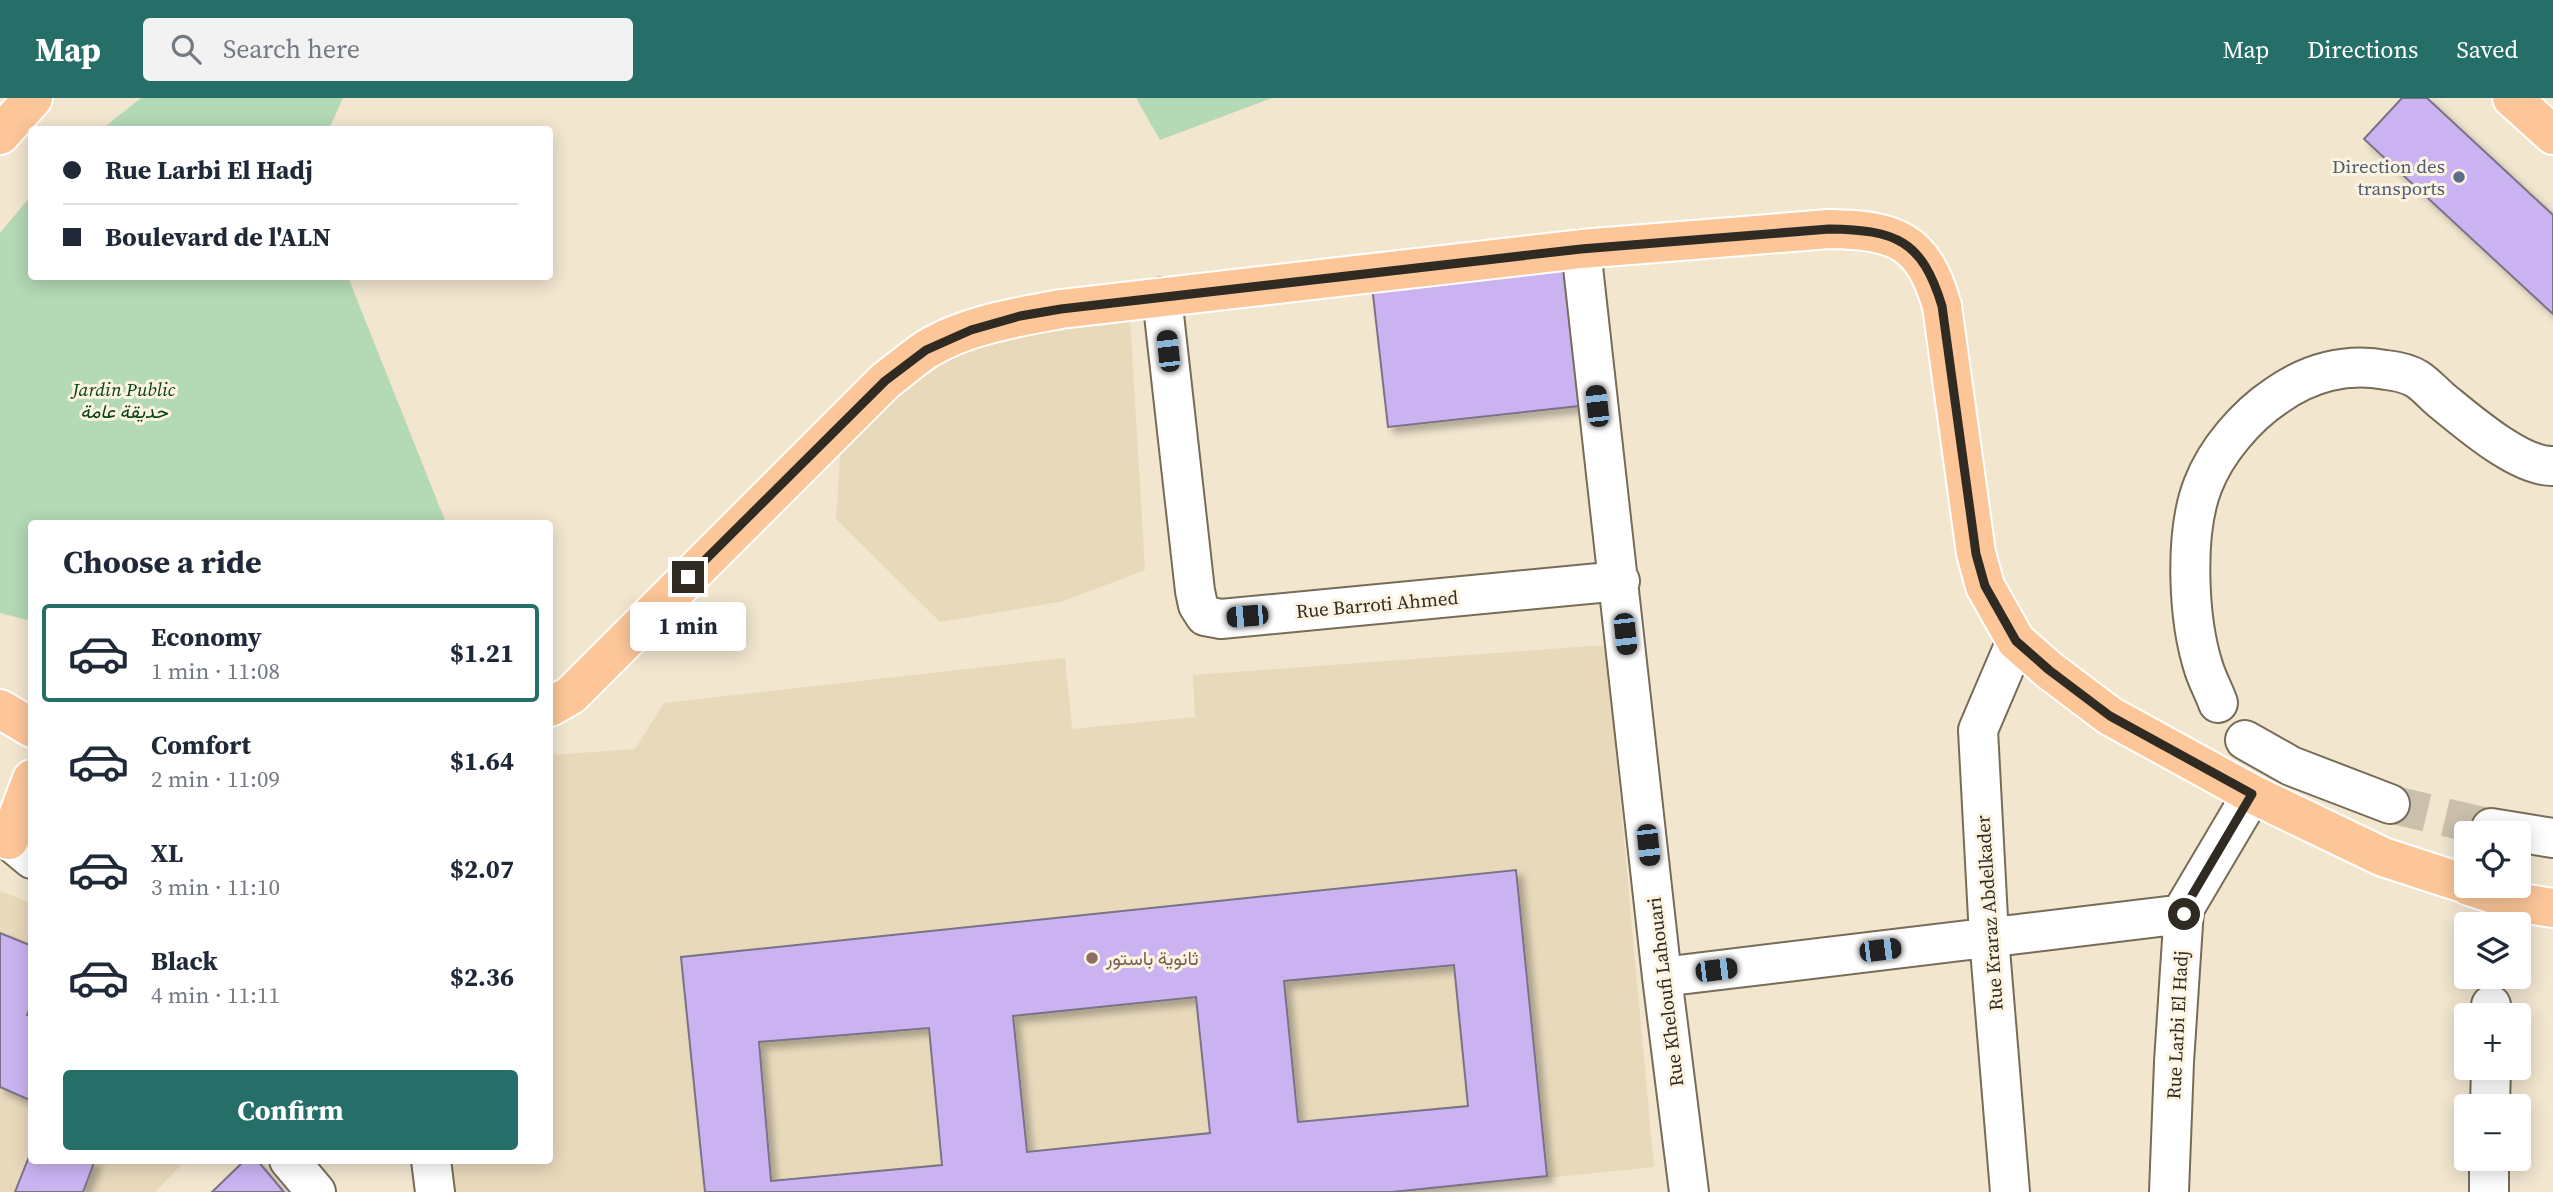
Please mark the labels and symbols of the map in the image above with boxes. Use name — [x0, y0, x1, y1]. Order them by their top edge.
place label: Direction des transports — [2332, 153, 2445, 201]
marker: Direction des transports — [2451, 169, 2467, 185]
car — [1156, 329, 1181, 373]
park label: Jardin Public حديقة عامة — [70, 376, 176, 424]
car — [1585, 384, 1610, 428]
route end — [672, 561, 704, 593]
street label: Rue Barroti Ahmed — [1295, 584, 1459, 624]
callout: 1 min — [630, 602, 746, 650]
car — [1226, 604, 1269, 628]
car — [1613, 612, 1638, 656]
street label: Rue Kraraz Abdelkader — [1969, 814, 2009, 1012]
car — [1636, 823, 1661, 867]
street label: Rue Kheloufi Lahouari — [1640, 895, 1690, 1088]
route start — [2168, 898, 2200, 930]
car — [1858, 937, 1903, 963]
place label: ثانوية باستور — [1105, 945, 1199, 971]
marker: ثانوية باستور — [1084, 950, 1100, 966]
street label: Rue Larbi El Hadj — [2160, 950, 2194, 1100]
car — [1694, 957, 1739, 983]

